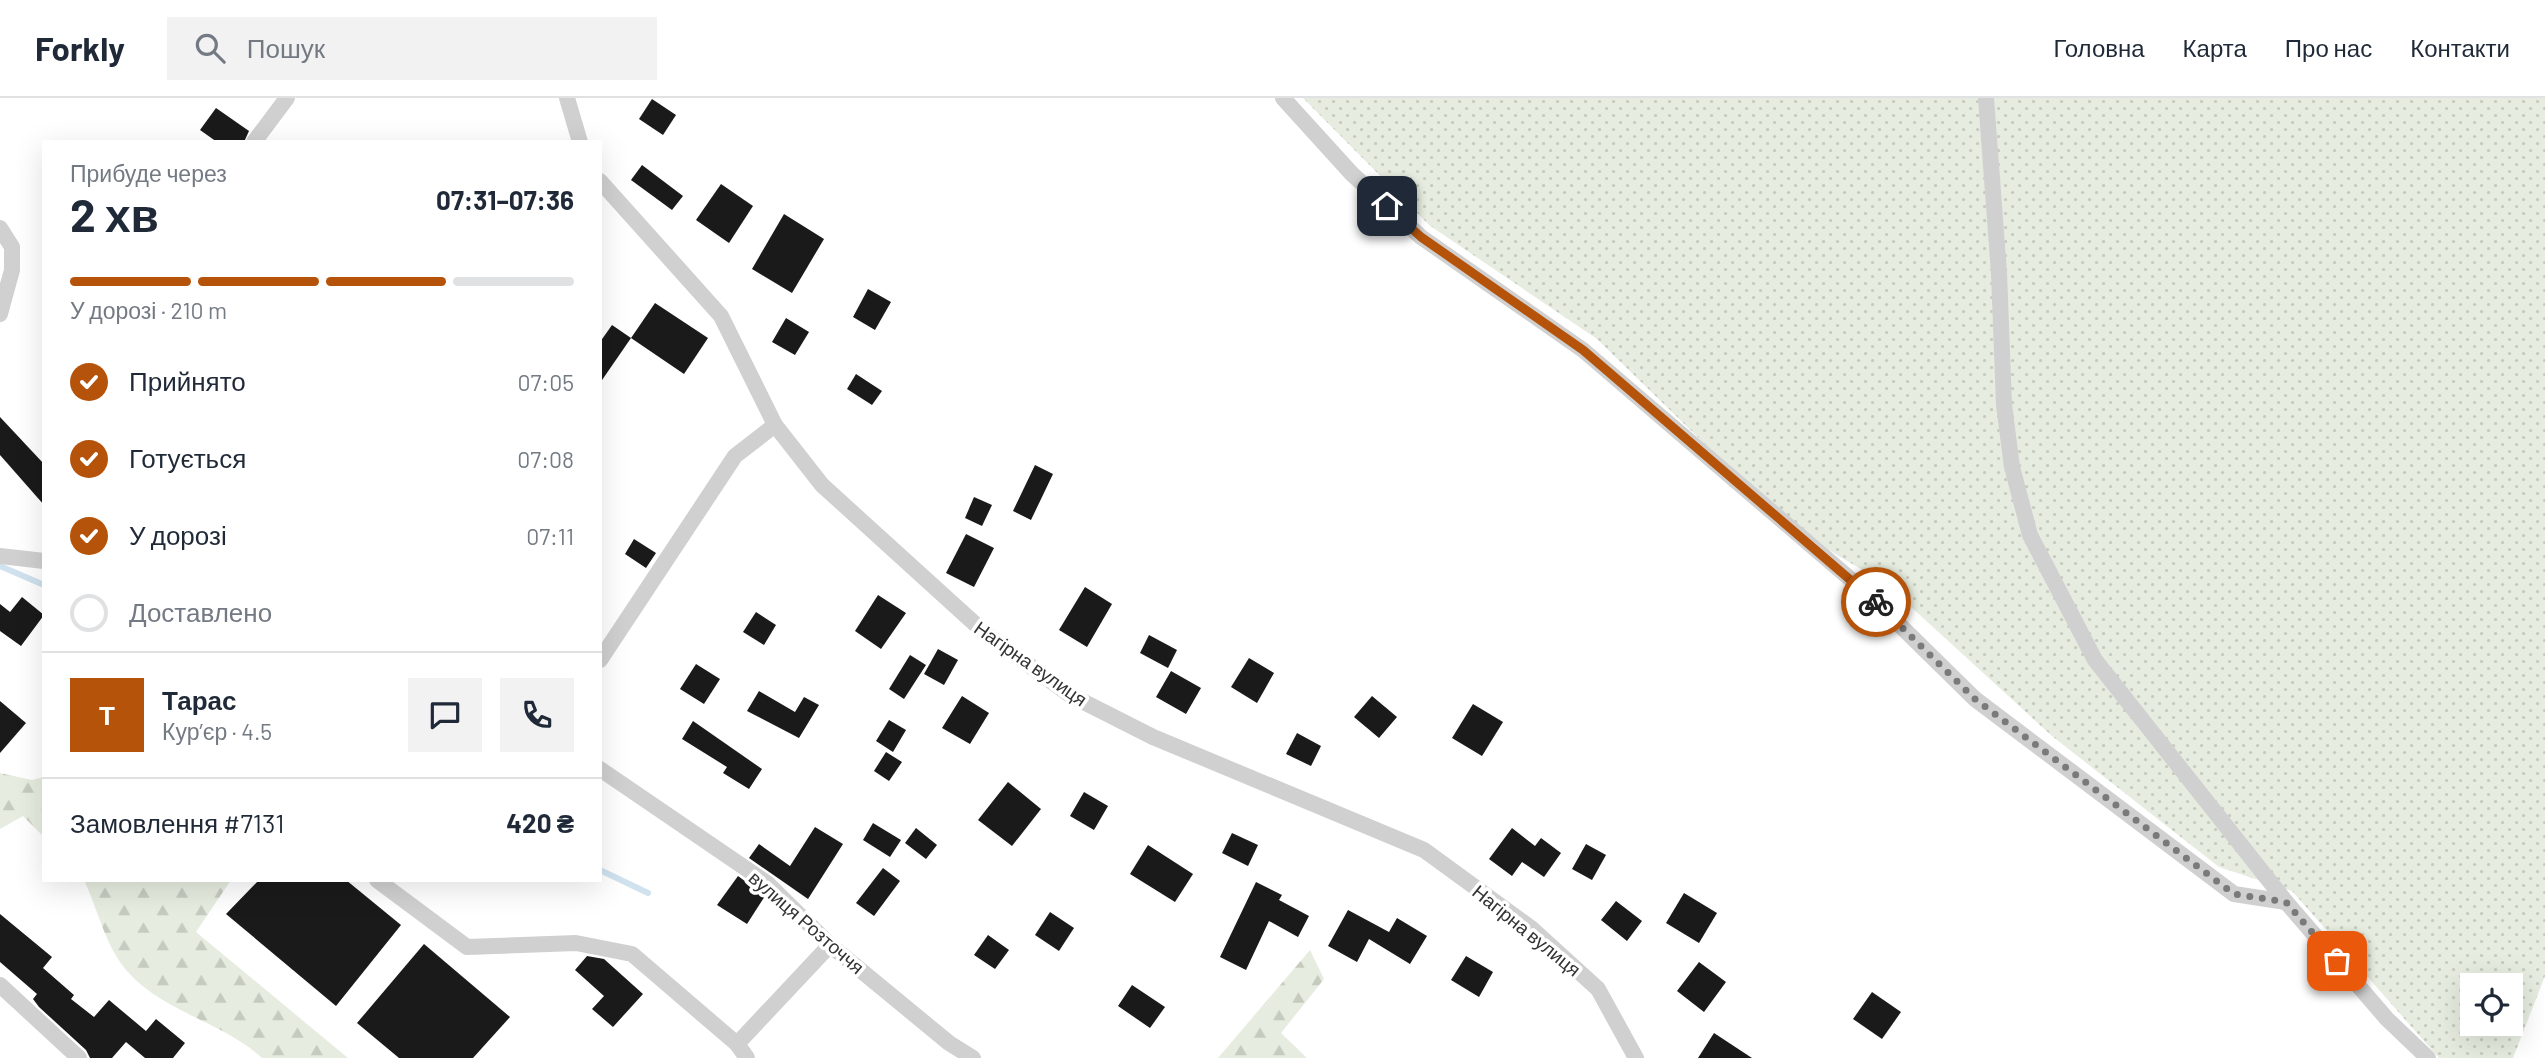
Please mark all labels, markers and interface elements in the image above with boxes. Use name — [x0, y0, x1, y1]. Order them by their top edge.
search box — [167, 17, 657, 80]
text: Forkly — [35, 28, 125, 68]
icon: search — [191, 29, 229, 67]
text: Пошук — [247, 32, 325, 63]
text: Головна — [2053, 33, 2145, 62]
text: Карта — [2183, 33, 2247, 62]
text: Про нас — [2285, 33, 2372, 62]
text: Контакти — [2410, 33, 2510, 62]
text: Прибуде через — [70, 159, 227, 187]
pin — [1357, 176, 1417, 236]
text: 07:31–07:36 — [436, 184, 574, 215]
text: 2 хв — [70, 186, 159, 241]
icon: home — [1368, 187, 1406, 225]
text: У дорозі · 210 m — [70, 296, 227, 324]
icon: check — [70, 363, 108, 401]
text: Прийнято — [129, 365, 246, 396]
text: 07:05 — [518, 368, 574, 396]
icon: check — [70, 440, 108, 478]
text: Готується — [129, 442, 246, 473]
text: 07:08 — [517, 445, 574, 473]
icon: check — [70, 517, 108, 555]
text: У дорозі — [129, 519, 227, 550]
text: 07:11 — [526, 522, 574, 550]
courier — [1841, 567, 1911, 637]
icon: bike — [1857, 583, 1895, 621]
text: Доставлено — [129, 596, 272, 627]
street label: Нагірна вулиця — [970, 616, 1092, 710]
button: chat — [408, 678, 482, 752]
button: phone — [500, 678, 574, 752]
text: Тарас — [162, 684, 237, 715]
text: Т — [99, 699, 115, 730]
text: Кур’єр · 4.5 — [162, 717, 272, 745]
text: Замовлення #7131 — [70, 807, 284, 838]
text: 420 ₴ — [506, 807, 574, 838]
street label: вулиця Розточчя — [745, 866, 869, 978]
street label: Нагірна вулиця — [1468, 879, 1586, 981]
pin — [2307, 931, 2367, 991]
icon: bag — [2318, 942, 2356, 980]
map controls — [2460, 973, 2523, 1036]
button: locate — [2460, 973, 2523, 1036]

